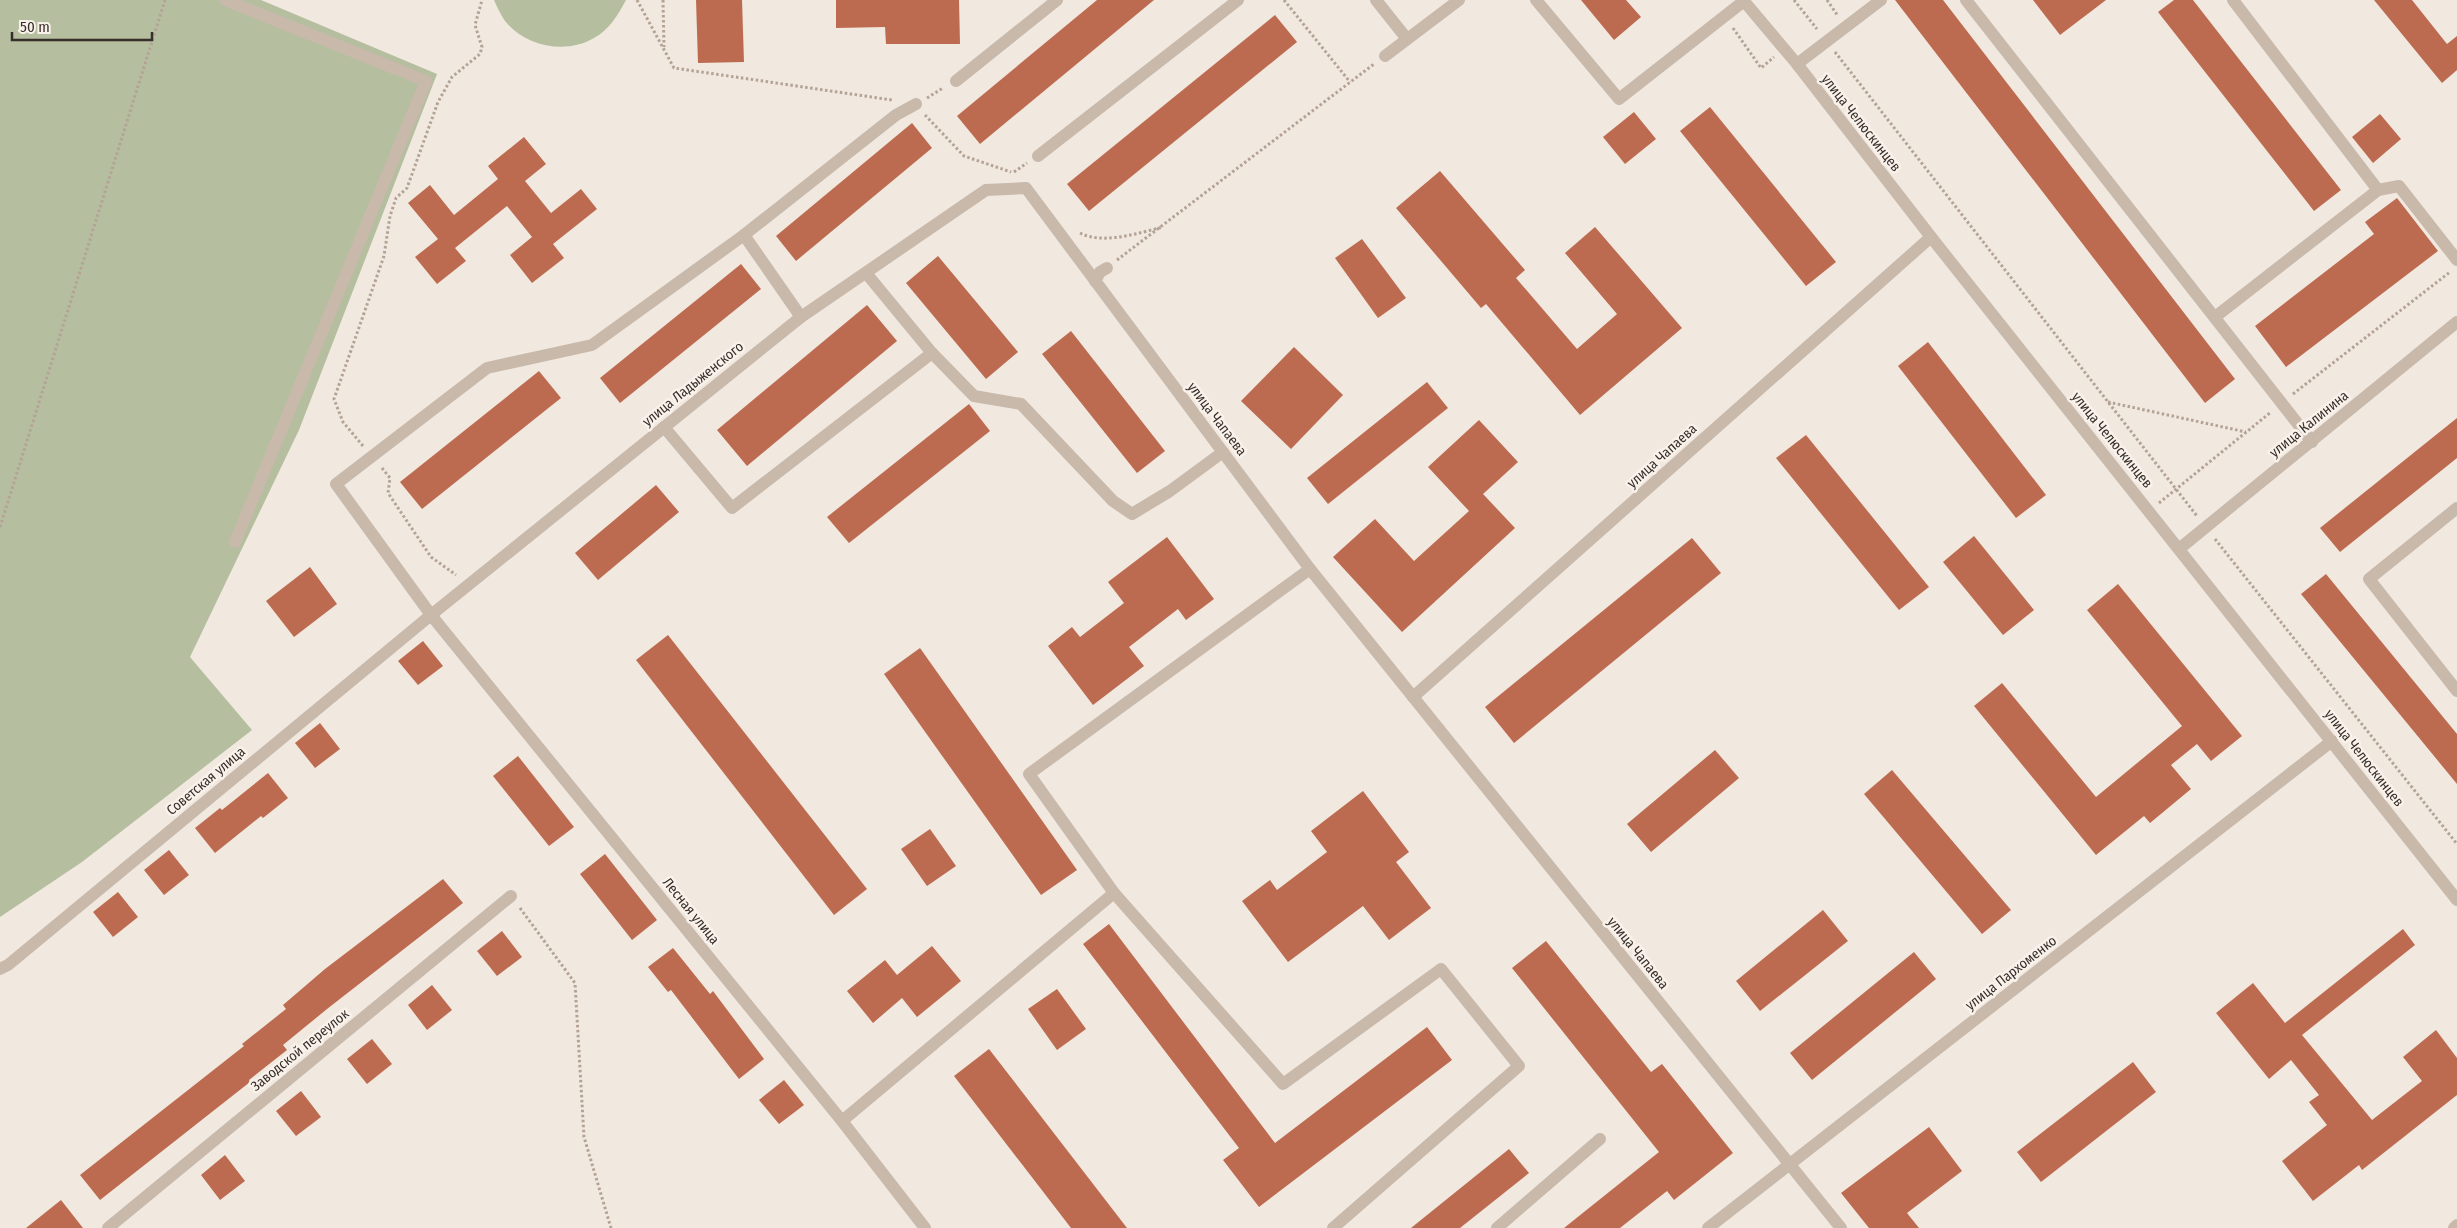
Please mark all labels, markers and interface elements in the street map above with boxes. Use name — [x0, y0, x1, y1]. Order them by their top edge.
scale bar — [12, 10, 152, 42]
text: 50 m — [20, 18, 50, 36]
street label: улица Челюскинцев — [1818, 71, 1904, 175]
street label: улица Ладыженского — [639, 338, 747, 430]
street label: улица Чапаева — [1184, 379, 1250, 459]
street label: улица Калинина — [2266, 387, 2352, 461]
street label: улица Челюскинцев — [2068, 389, 2156, 491]
street label: улица Чапаева — [1624, 420, 1700, 492]
street label: улица Челюскинцев — [2321, 706, 2407, 810]
street label: Советская улица — [163, 743, 249, 819]
street label: Лесная улица — [659, 874, 723, 948]
street label: улица Чапаева — [1604, 914, 1672, 993]
street label: улица Пархоменко — [1962, 932, 2060, 1014]
street label: Заводской переулок — [248, 1005, 353, 1095]

